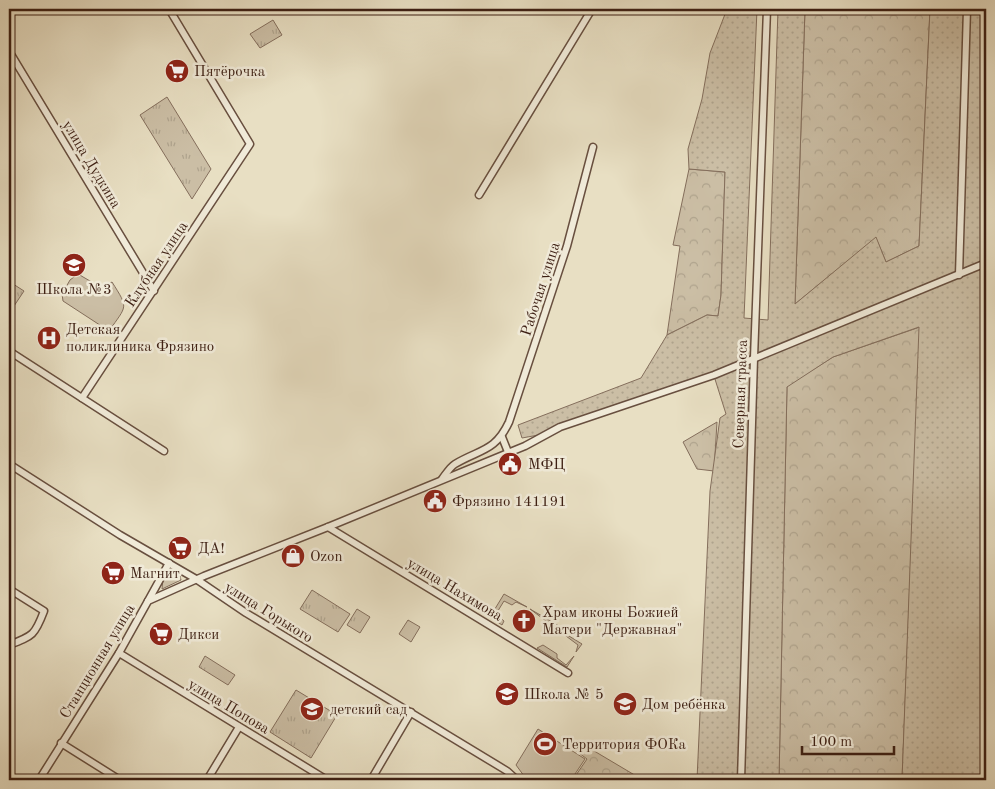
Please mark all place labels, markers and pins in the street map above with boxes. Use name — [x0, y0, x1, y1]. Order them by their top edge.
supermarket icon: Пятёрочка — [164, 58, 190, 84]
place label: Пятёрочка — [194, 65, 266, 80]
school or university icon: Школа №3 — [61, 252, 87, 278]
place label: Школа №3 — [36, 283, 112, 298]
place label: Детская поликлиника Фрязино — [66, 323, 214, 355]
hospital icon: Детская поликлиника Фрязино — [36, 325, 62, 351]
public building icon: МФЦ — [497, 451, 523, 477]
place label: МФЦ — [528, 458, 565, 473]
public building icon: Фрязино 141191 — [422, 488, 448, 514]
place label: Фрязино 141191 — [452, 495, 567, 510]
supermarket icon: ДА! — [167, 535, 193, 561]
place label: ДА! — [198, 542, 225, 557]
shop icon: Ozon — [280, 543, 306, 569]
place label: Ozon — [310, 550, 343, 565]
supermarket icon: Магнит — [100, 560, 126, 586]
place label: Магнит — [130, 567, 180, 582]
place label: Храм иконы Божией Матери "Державная" — [542, 606, 682, 638]
church icon: Храм иконы Божией Матери "Державная" — [511, 608, 537, 634]
supermarket icon: Дикси — [148, 621, 174, 647]
place label: Дикси — [178, 628, 219, 643]
school or university icon: Школа № 5 — [494, 681, 520, 707]
place label: Школа № 5 — [524, 688, 604, 703]
school or university icon: Дом ребёнка — [612, 691, 638, 717]
school or university icon: детский сад — [299, 696, 325, 722]
place label: Дом ребёнка — [642, 698, 726, 713]
place label: детский сад — [330, 703, 408, 718]
sports icon: Территория ФОКа — [532, 731, 558, 757]
place label: Территория ФОКа — [562, 738, 687, 753]

